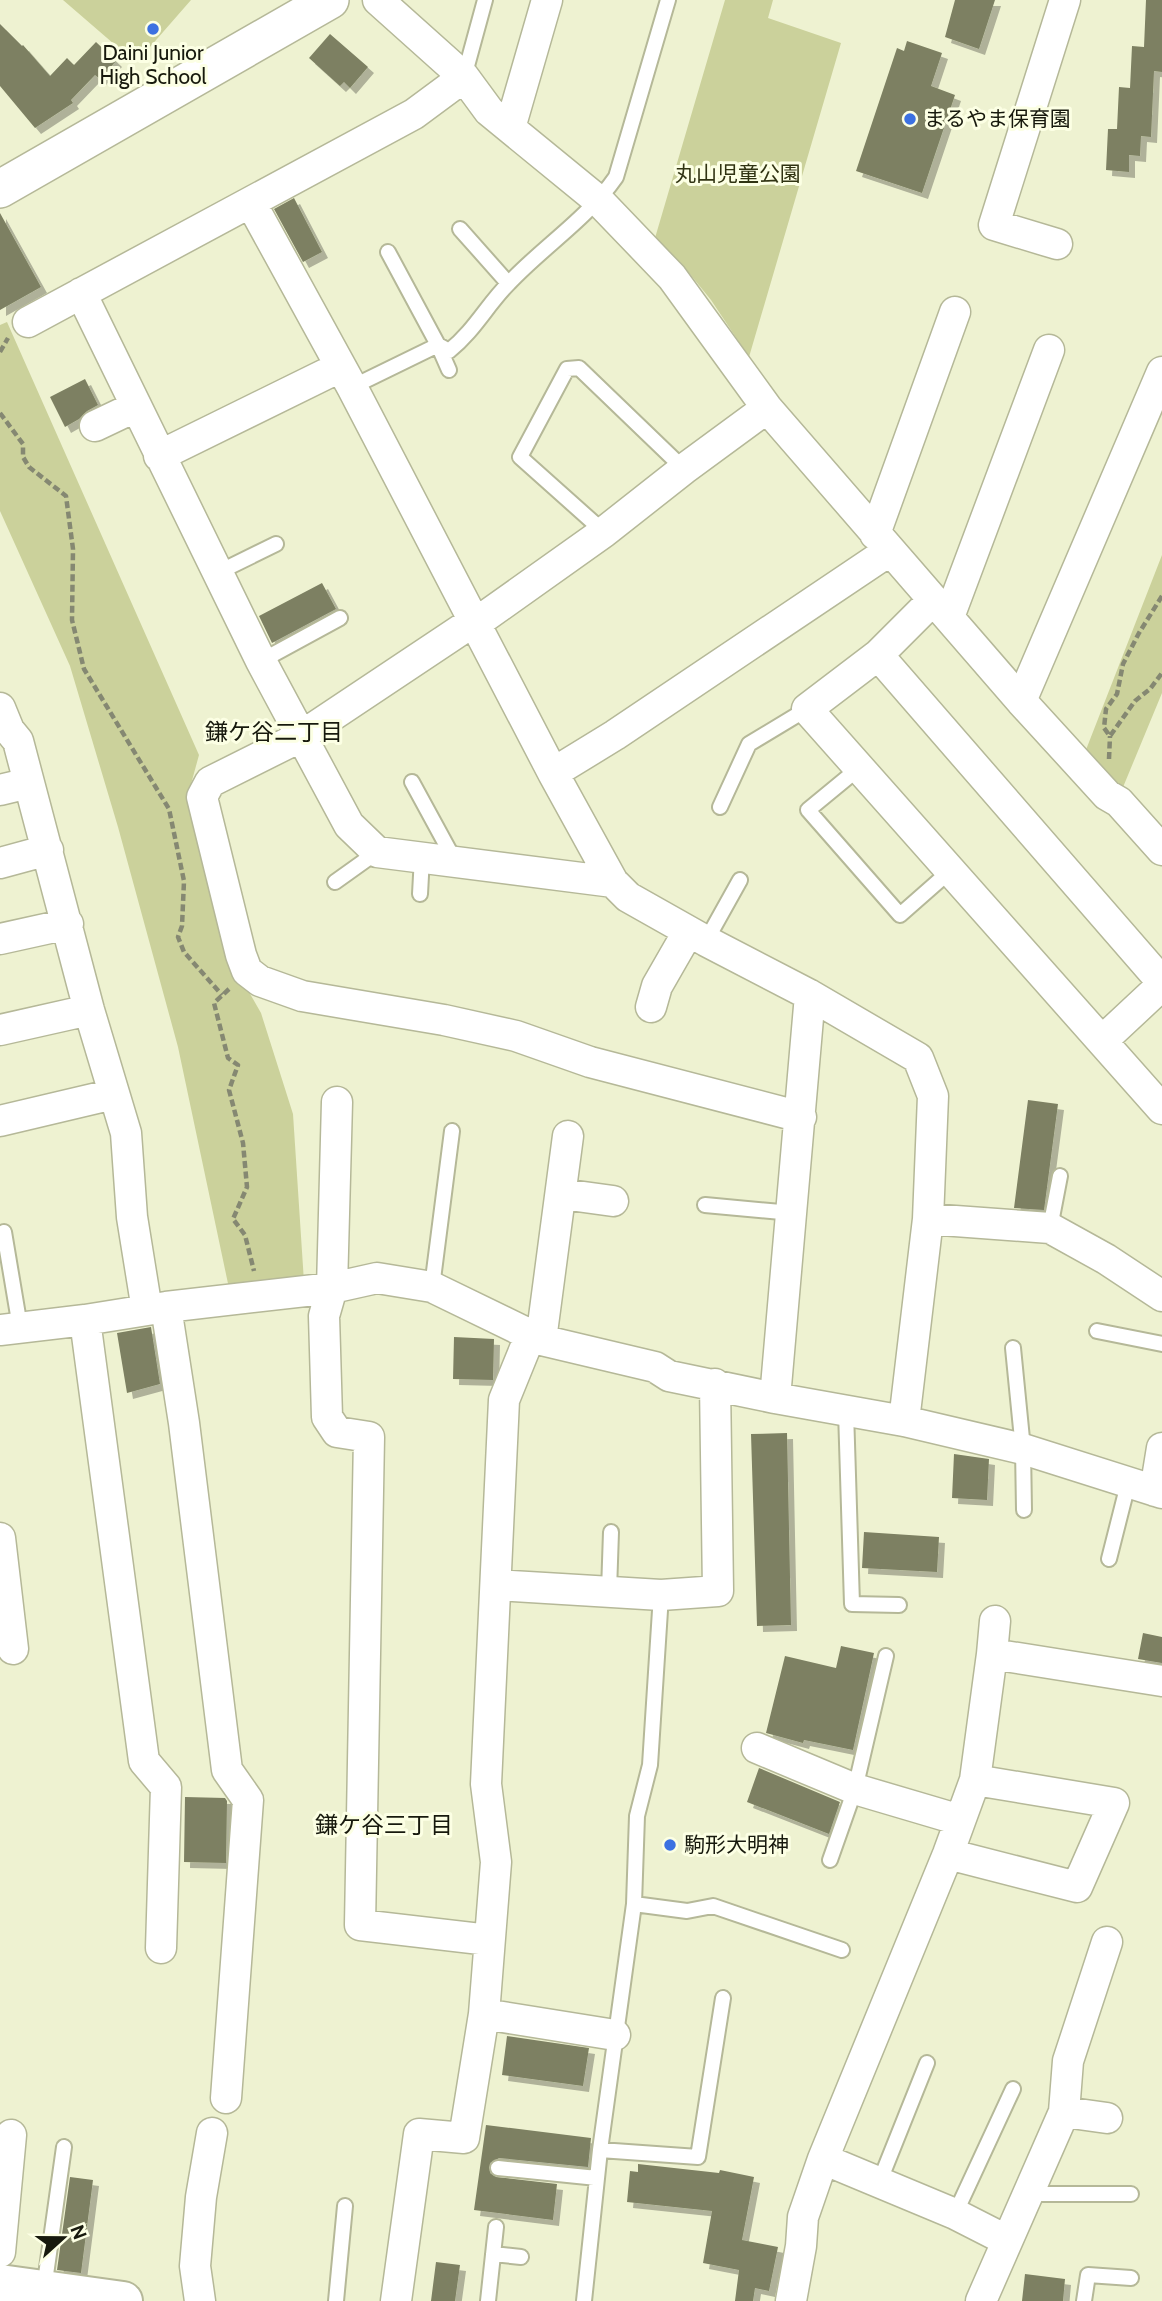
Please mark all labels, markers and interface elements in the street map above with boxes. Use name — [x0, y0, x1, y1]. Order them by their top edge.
marker: Daini Junior High School — [145, 21, 161, 37]
place label: Daini Junior High School — [100, 40, 206, 89]
place label: まるやま保育園 — [924, 106, 1071, 131]
marker: まるやま保育園 — [902, 111, 918, 127]
park label: 丸山児童公園 — [675, 161, 801, 186]
district label: 鎌ケ谷二丁目 — [205, 718, 343, 746]
district label: 鎌ケ谷三丁目 — [315, 1811, 453, 1839]
place label: 駒形大明神 — [684, 1832, 789, 1857]
marker: 駒形大明神 — [662, 1837, 678, 1853]
north arrow — [28, 2203, 98, 2273]
text: N — [65, 2222, 92, 2242]

